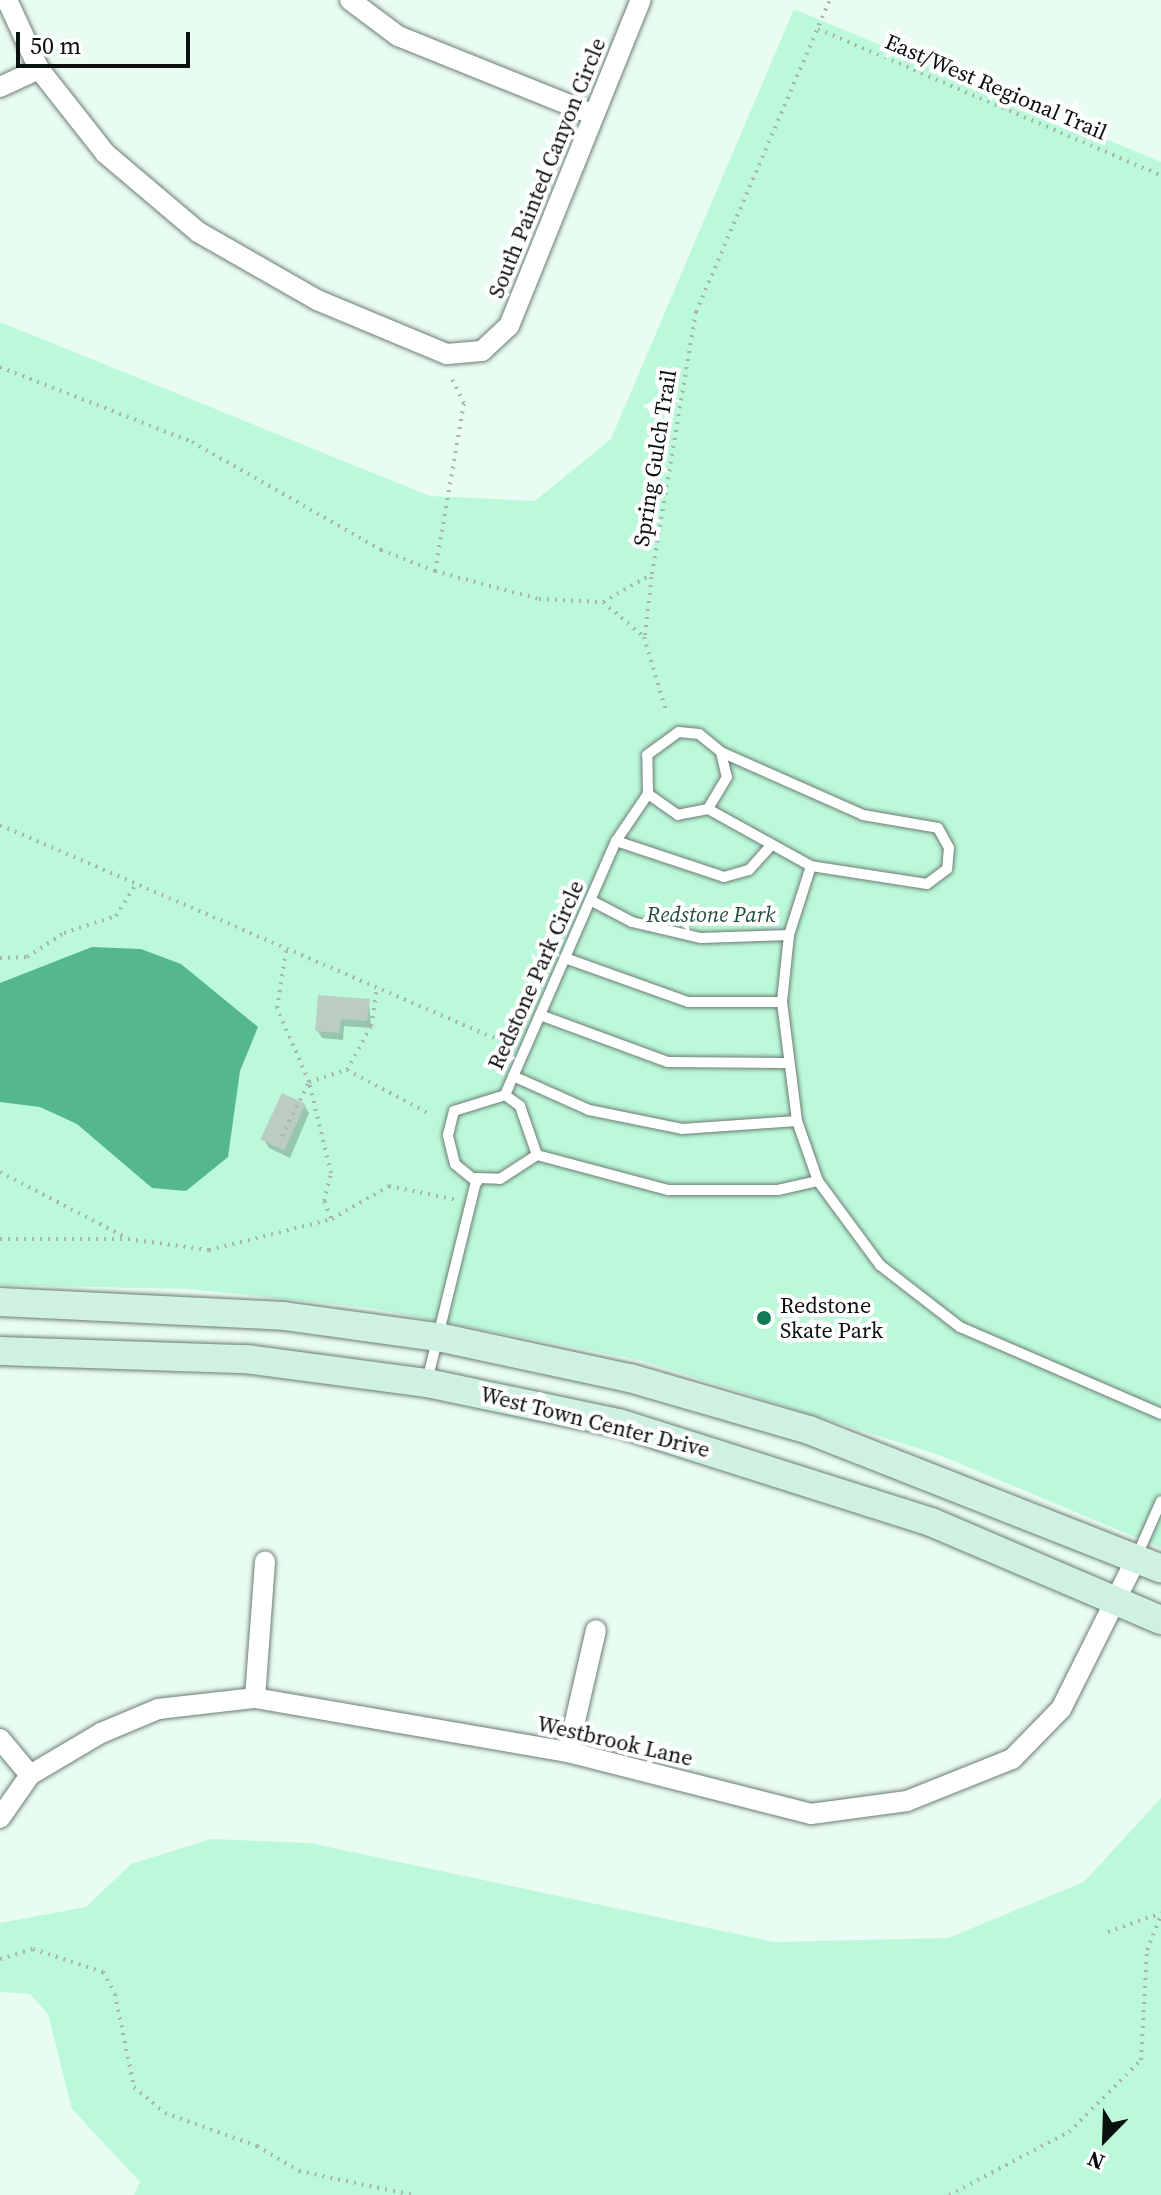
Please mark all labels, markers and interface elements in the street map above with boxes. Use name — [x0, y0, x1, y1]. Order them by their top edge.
scale bar — [20, 16, 194, 66]
street label: East/West Regional Trail — [881, 28, 1111, 146]
text: 50 m — [30, 29, 81, 62]
street label: South Painted Canyon Circle — [483, 34, 611, 302]
street label: Spring Gulch Trail — [628, 368, 682, 548]
street label: Redstone Park Circle — [482, 876, 590, 1074]
park label: Redstone Park — [647, 902, 775, 928]
place label: Redstone Skate Park — [780, 1292, 883, 1344]
marker: Redstone Skate Park — [755, 1309, 773, 1327]
street label: West Town Center Drive — [477, 1381, 713, 1463]
street label: Westbrook Lane — [534, 1710, 696, 1772]
north arrow — [1065, 2099, 1145, 2179]
text: N — [1082, 2144, 1109, 2178]

